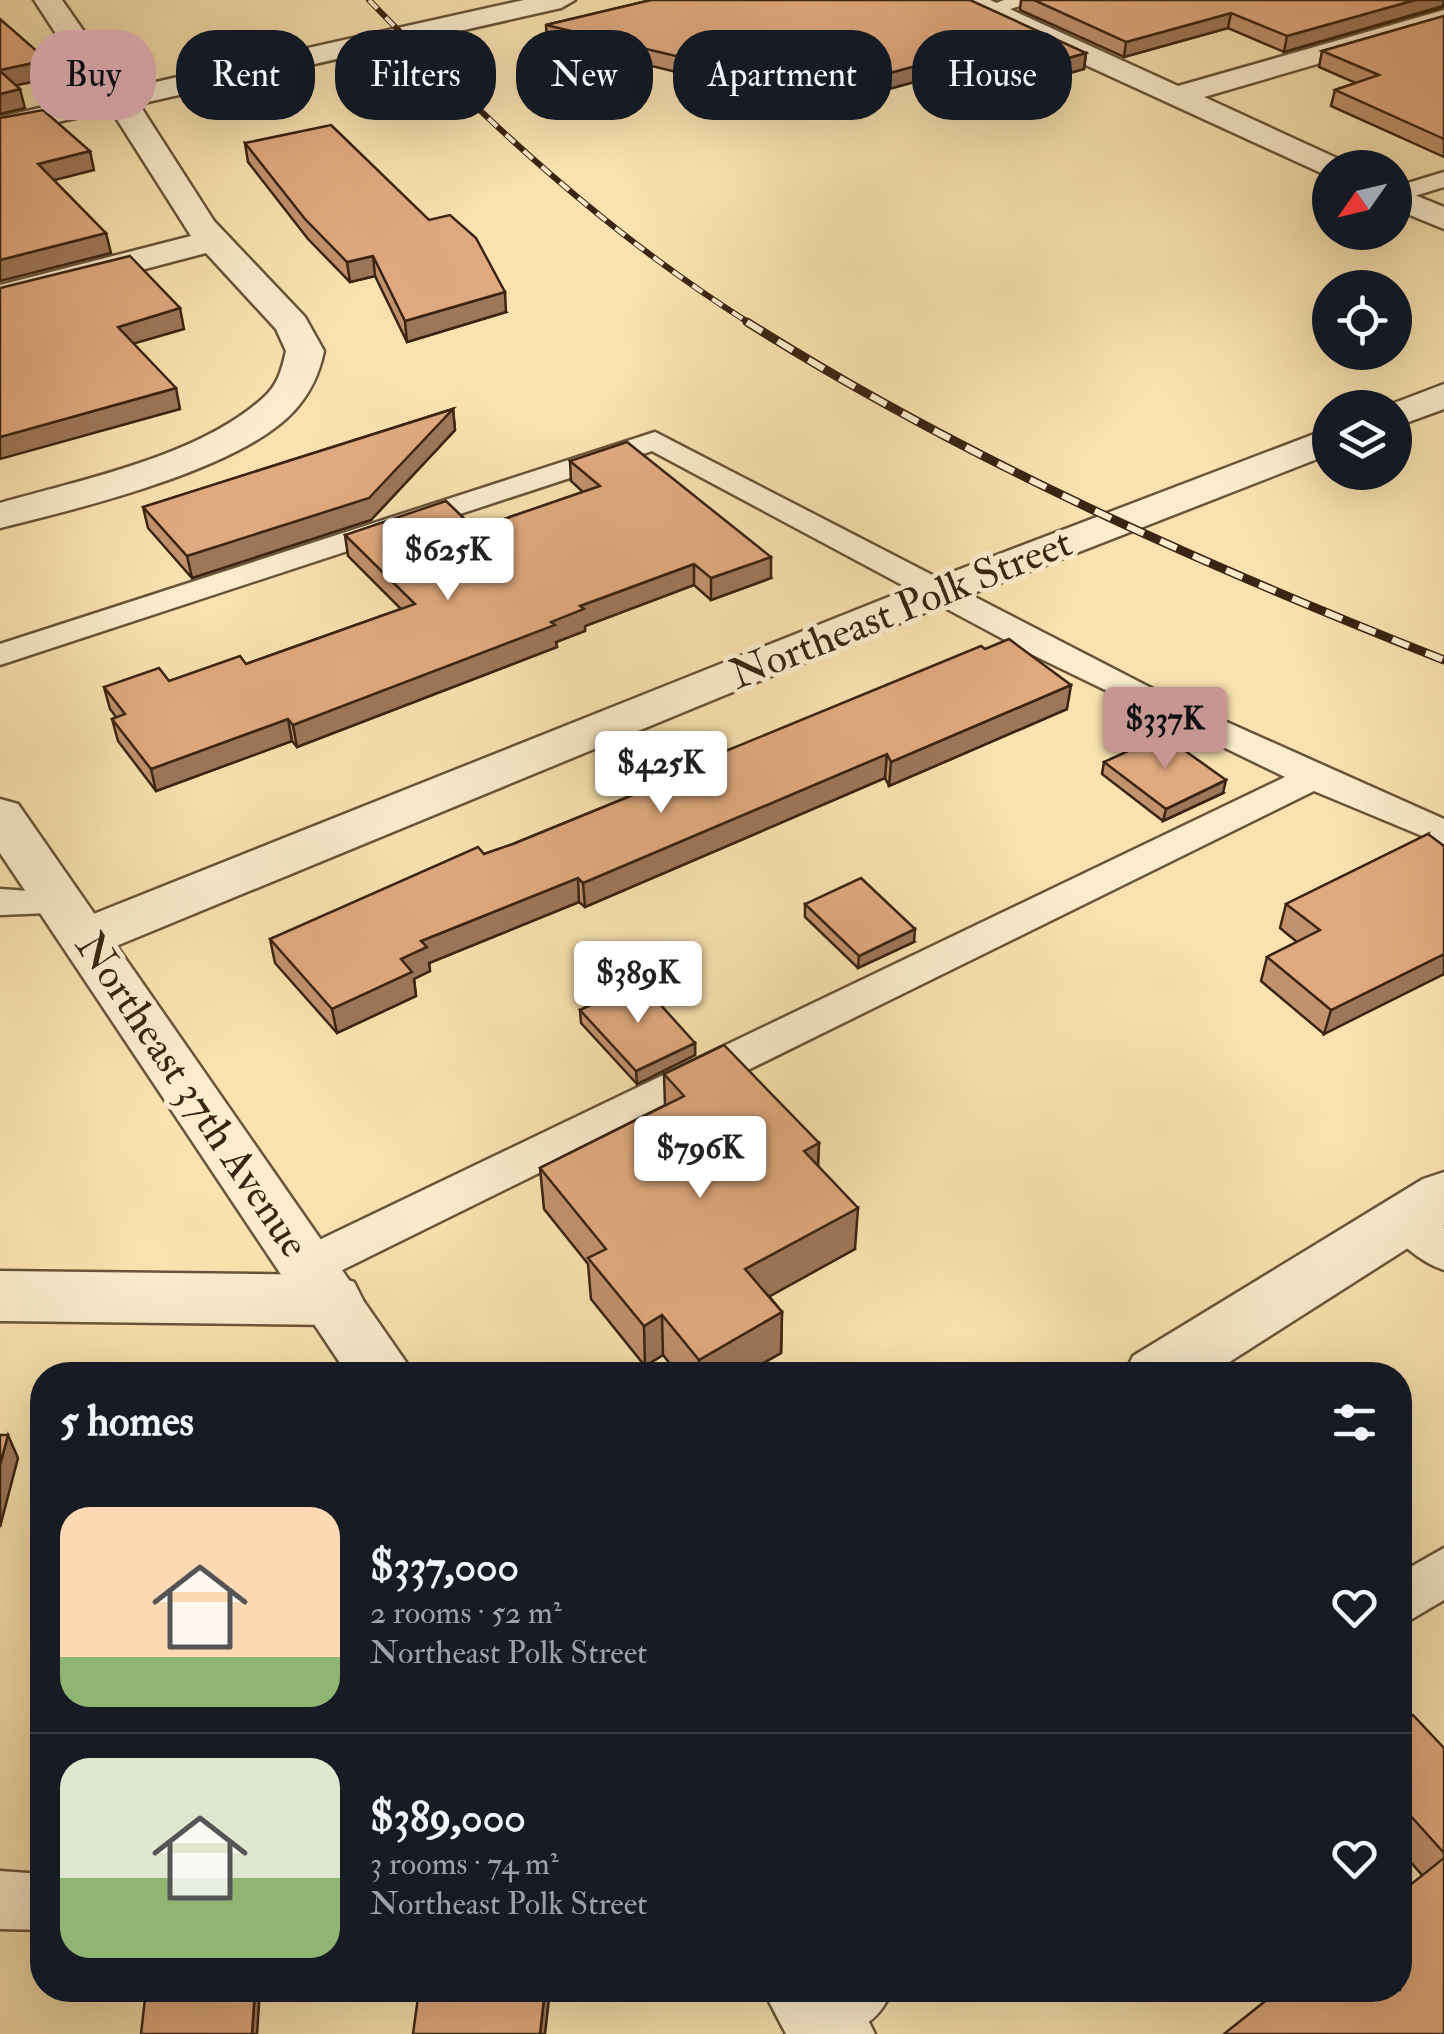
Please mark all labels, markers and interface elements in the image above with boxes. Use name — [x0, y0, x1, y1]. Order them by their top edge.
chip: Buy — [30, 30, 156, 120]
chip: Rent — [176, 30, 315, 120]
chip: Filters — [335, 30, 496, 120]
chip: New — [516, 30, 653, 120]
chip: Apartment — [673, 30, 892, 120]
chip: House — [912, 30, 1072, 120]
north arrow — [1312, 150, 1412, 250]
map controls — [1312, 150, 1412, 490]
button: locate — [1312, 270, 1412, 370]
button: layers — [1312, 390, 1412, 490]
street label: Northeast Polk Street — [722, 517, 1080, 701]
pin: $625K — [378, 518, 518, 603]
text: $625K — [405, 530, 491, 570]
pin: $337K — [1095, 687, 1235, 772]
text: $337K — [1125, 699, 1205, 739]
pin: $425K — [591, 731, 731, 816]
text: $425K — [617, 743, 705, 783]
street label: Northeast 37th Avenue — [64, 922, 320, 1268]
pin: $389K — [568, 941, 708, 1026]
text: $389K — [596, 953, 680, 993]
pin: $796K — [630, 1116, 770, 1201]
text: $796K — [656, 1128, 744, 1168]
icon: filters — [1327, 1395, 1382, 1450]
text: 5 homes — [60, 1396, 194, 1448]
text: $337,000 — [370, 1541, 519, 1593]
icon: home — [140, 1547, 260, 1667]
icon: heart — [1327, 1580, 1382, 1635]
text: 2 rooms · 52 m² — [370, 1593, 562, 1633]
text: Northeast Polk Street — [370, 1633, 647, 1673]
text: $389,000 — [370, 1792, 526, 1844]
icon: home — [140, 1798, 260, 1918]
icon: heart — [1327, 1831, 1382, 1886]
text: 3 rooms · 74 m² — [370, 1844, 559, 1884]
text: Northeast Polk Street — [370, 1884, 647, 1924]

